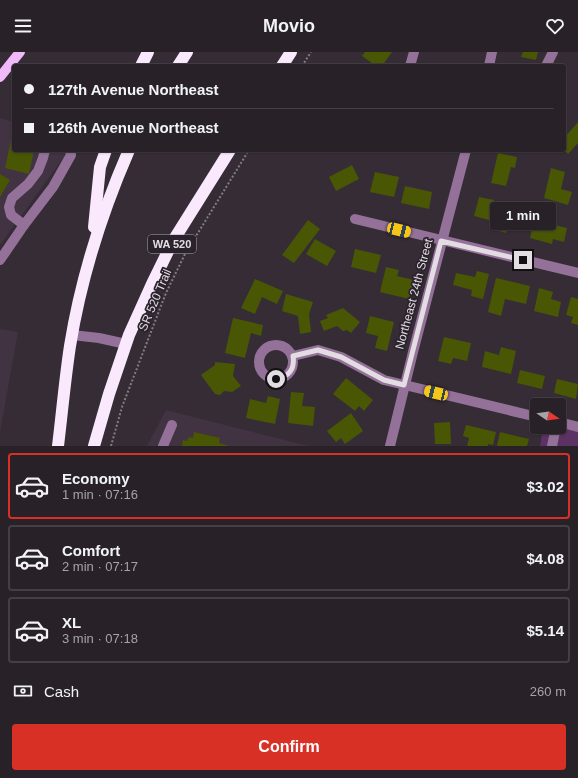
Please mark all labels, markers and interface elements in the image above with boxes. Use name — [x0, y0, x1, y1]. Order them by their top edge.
icon: menu — [12, 15, 34, 37]
icon: heart — [544, 15, 566, 37]
text: Movio — [263, 16, 315, 36]
text: 127th Avenue Northeast — [48, 81, 219, 98]
text: 126th Avenue Northeast — [48, 119, 219, 136]
callout: 1 min — [490, 202, 556, 230]
text: 1 min — [506, 208, 540, 223]
car — [386, 221, 412, 239]
road number: WA 520 — [148, 235, 196, 253]
street label: Northeast 24th Street — [392, 236, 436, 351]
route end — [514, 251, 532, 269]
street label: SR 520 Trail — [136, 267, 174, 333]
route start — [267, 370, 285, 388]
car — [423, 384, 449, 402]
north arrow — [530, 398, 566, 434]
map controls — [530, 398, 566, 434]
icon: car — [14, 468, 50, 504]
text: Economy — [62, 470, 130, 487]
text: $3.02 — [526, 478, 564, 495]
text: 1 min · 07:16 — [62, 487, 138, 502]
icon: car — [14, 540, 50, 576]
text: Comfort — [62, 542, 120, 559]
text: $4.08 — [526, 550, 564, 567]
text: 2 min · 07:17 — [62, 559, 138, 574]
icon: car — [14, 612, 50, 648]
text: XL — [62, 614, 81, 631]
text: $5.14 — [526, 622, 564, 639]
text: 3 min · 07:18 — [62, 631, 138, 646]
icon: cash — [12, 680, 34, 702]
text: Cash — [44, 683, 79, 700]
text: 260 m — [530, 684, 566, 699]
button: Confirm — [12, 724, 566, 770]

